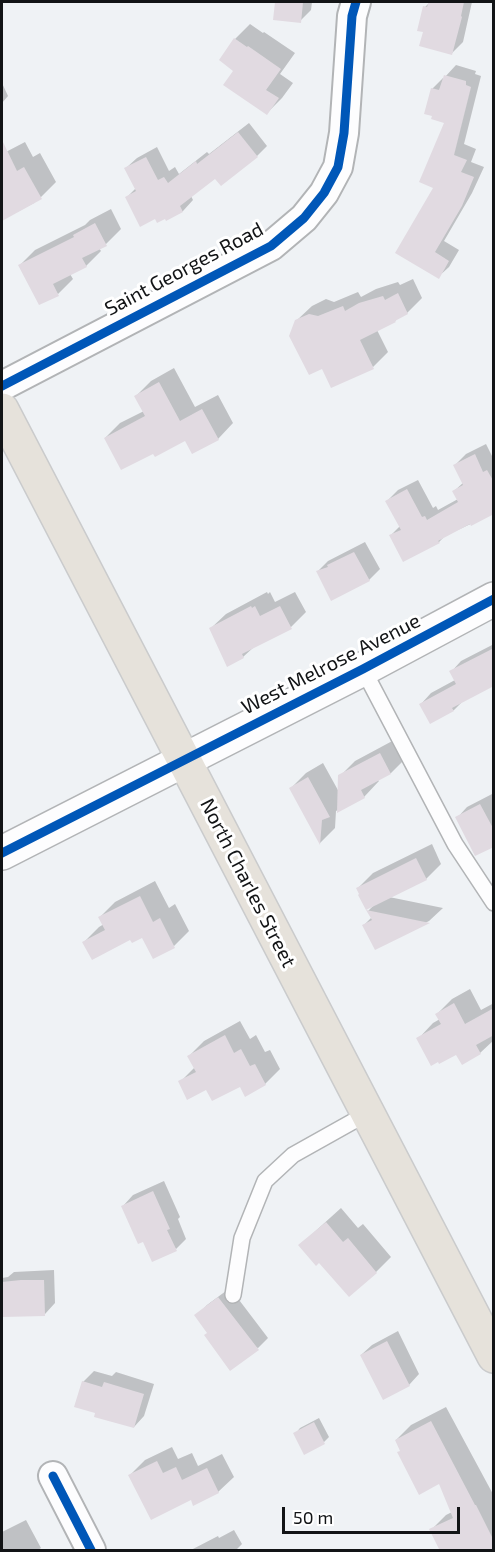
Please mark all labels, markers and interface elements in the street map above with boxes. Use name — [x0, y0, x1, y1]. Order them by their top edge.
street label: Saint Georges Road — [101, 217, 267, 321]
street label: West Melrose Avenue — [238, 609, 424, 719]
street label: North Charles Street — [195, 795, 301, 971]
scale bar — [285, 1495, 464, 1533]
text: 50 m — [293, 1506, 333, 1528]

